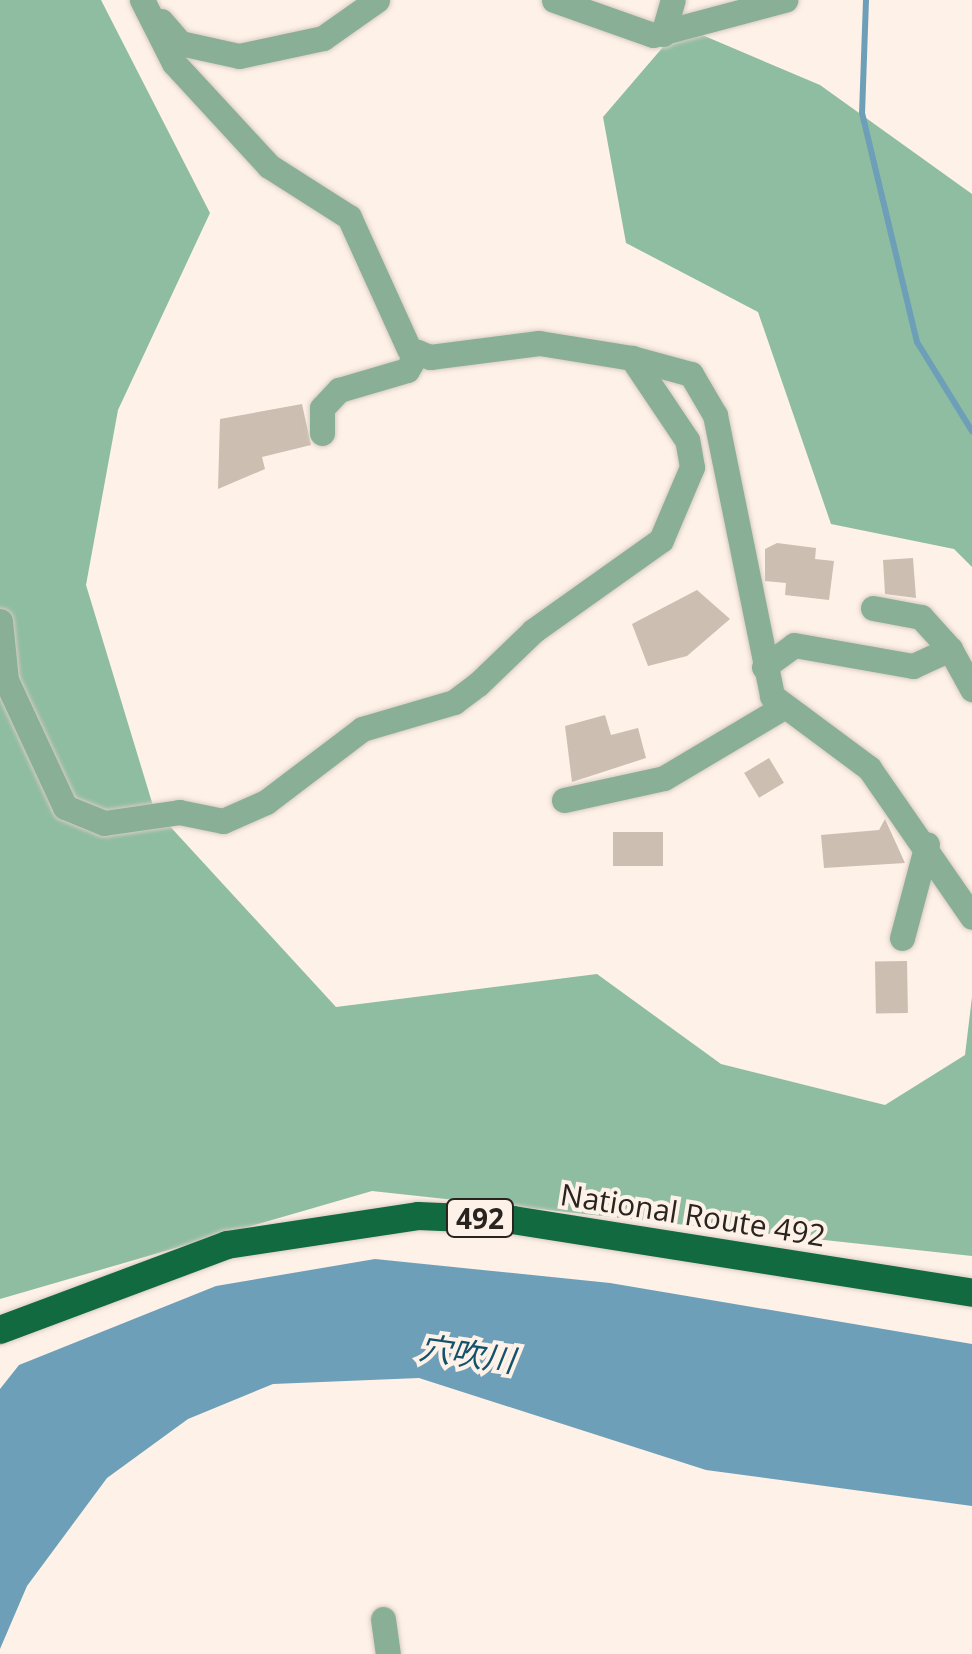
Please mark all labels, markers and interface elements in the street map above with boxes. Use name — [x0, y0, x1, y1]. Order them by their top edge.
street label: National Route 492 — [558, 1176, 828, 1254]
road number: 492 — [445, 1195, 515, 1241]
water label: 穴吹川 — [417, 1328, 517, 1380]

